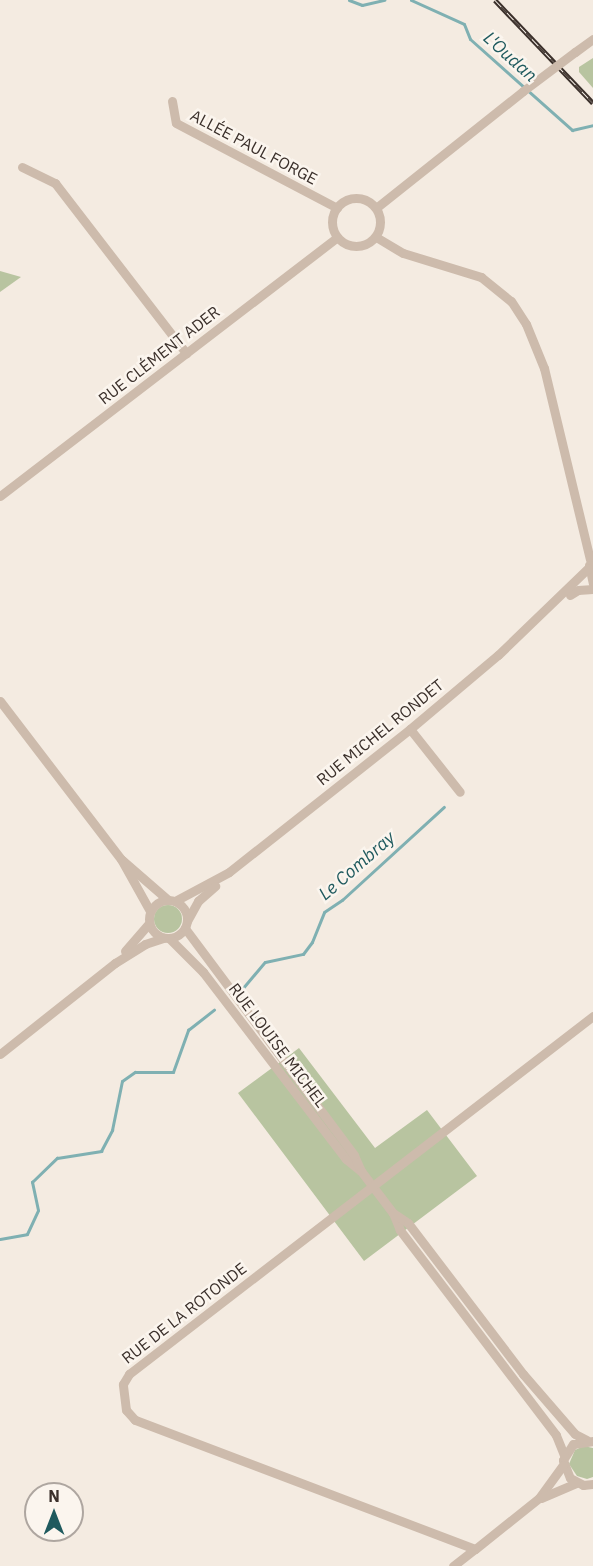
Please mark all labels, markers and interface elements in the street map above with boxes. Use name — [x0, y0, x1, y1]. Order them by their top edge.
water label: L'Oudan — [479, 27, 541, 87]
street label: ALLÉE PAUL FORGE — [187, 105, 321, 189]
street label: RUE CLÉMENT ADER — [95, 302, 223, 408]
street label: RUE MICHEL RONDET — [313, 675, 447, 789]
water label: Le Combray — [315, 827, 399, 905]
street label: RUE LOUISE MICHEL — [225, 979, 331, 1111]
street label: RUE DE LA ROTONDE — [118, 1258, 250, 1368]
north arrow — [24, 1482, 84, 1542]
text: N — [48, 1486, 60, 1506]

